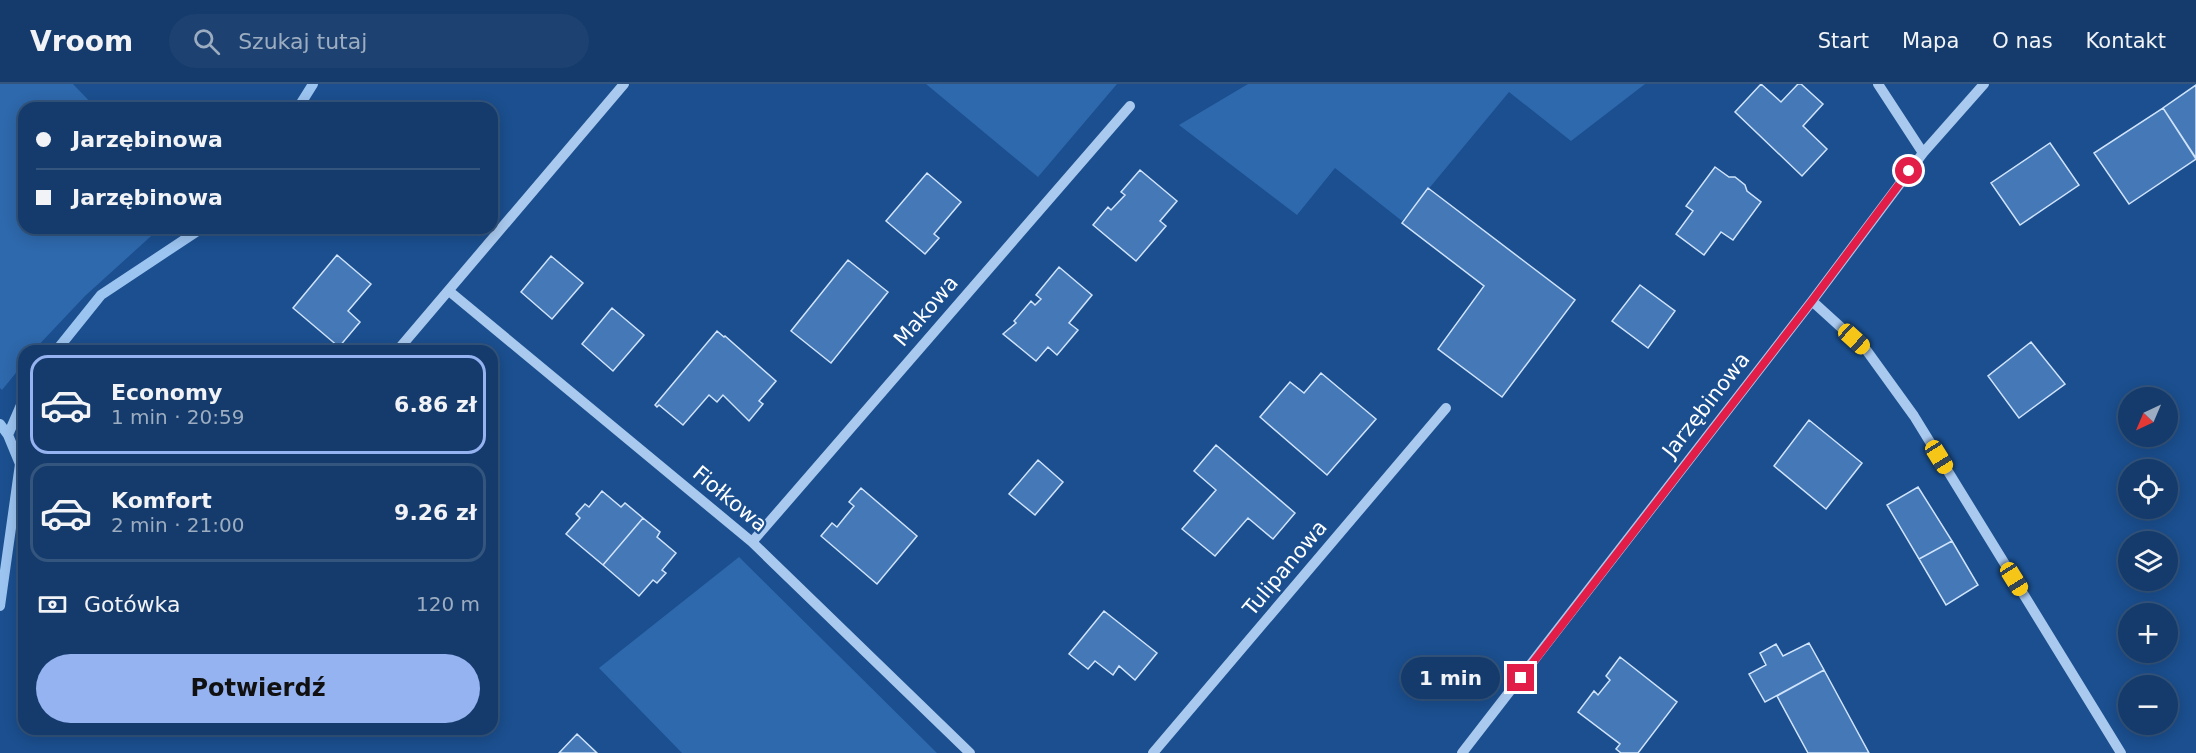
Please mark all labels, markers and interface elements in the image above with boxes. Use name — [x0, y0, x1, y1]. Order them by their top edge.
search box — [169, 14, 589, 68]
text: Vroom — [30, 25, 133, 58]
icon: search — [190, 25, 223, 58]
text: Szukaj tutaj — [238, 29, 367, 54]
text: Start — [1818, 29, 1869, 53]
text: Mapa — [1902, 29, 1959, 53]
text: O nas — [1992, 29, 2053, 53]
text: Kontakt — [2086, 29, 2166, 53]
text: Jarzębinowa — [72, 127, 223, 152]
route start — [1895, 157, 1922, 184]
text: Jarzębinowa — [72, 185, 223, 210]
street label: Makowa — [889, 271, 963, 351]
car — [1835, 320, 1873, 358]
street label: Jarzębinowa — [1656, 348, 1755, 464]
icon: car — [39, 378, 93, 432]
text: Economy — [111, 380, 222, 405]
north arrow — [2118, 387, 2178, 447]
map controls — [2118, 387, 2178, 735]
text: 6.86 zł — [394, 392, 477, 417]
text: 1 min · 20:59 — [111, 405, 245, 429]
car — [1922, 437, 1956, 477]
button: locate — [2118, 459, 2178, 519]
street label: Fiołkowa — [688, 461, 772, 537]
icon: car — [39, 486, 93, 540]
text: Komfort — [111, 488, 212, 513]
text: 9.26 zł — [394, 500, 477, 525]
text: 2 min · 21:00 — [111, 513, 245, 537]
street label: Tulipanowa — [1238, 515, 1332, 621]
button: layers — [2118, 531, 2178, 591]
car — [1997, 559, 2031, 599]
icon: cash — [36, 588, 69, 621]
text: Gotówka — [84, 592, 180, 617]
text: 120 m — [416, 592, 480, 616]
button: + — [2118, 603, 2178, 663]
button: Potwierdź — [36, 654, 480, 723]
callout: 1 min — [1401, 657, 1500, 699]
route end — [1507, 664, 1534, 691]
text: 1 min — [1419, 666, 1482, 690]
button: − — [2118, 675, 2178, 735]

